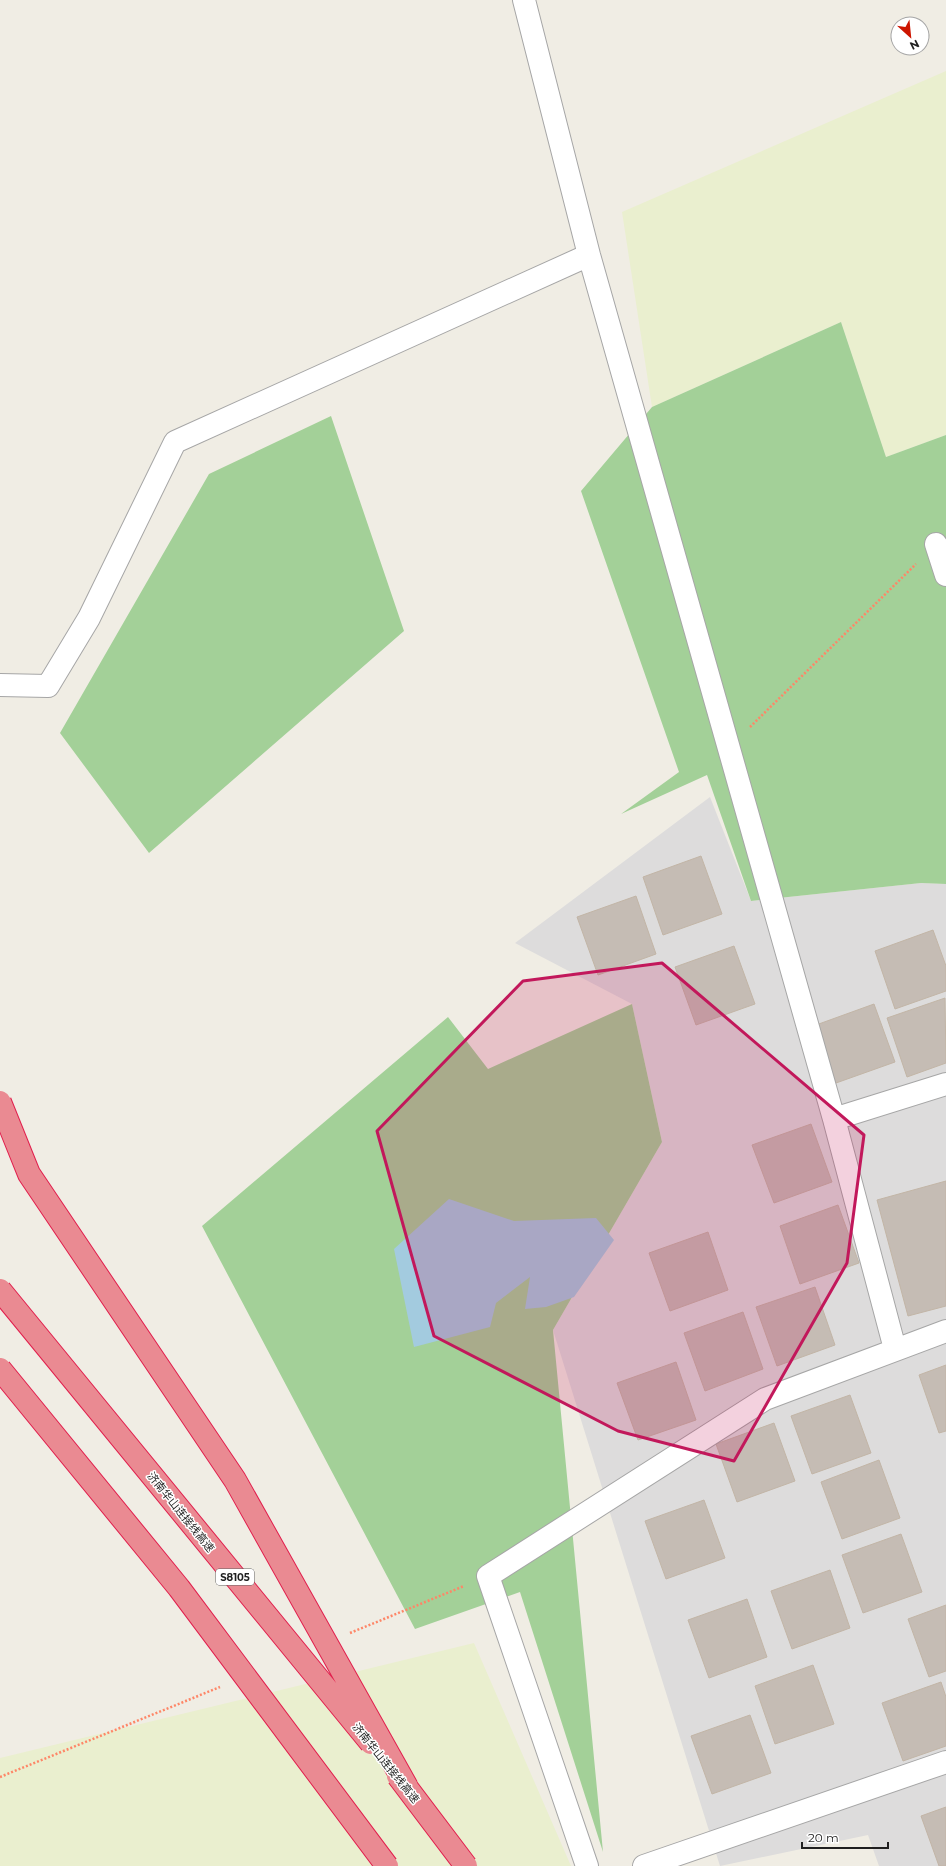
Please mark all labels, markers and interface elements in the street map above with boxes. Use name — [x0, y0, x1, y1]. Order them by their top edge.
north arrow — [890, 16, 930, 56]
text: N — [907, 37, 922, 53]
street label: 济南华山连接线高速 — [144, 1469, 218, 1555]
road number: S8105 — [216, 1569, 254, 1585]
street label: 济南华山连接线高速 — [349, 1720, 423, 1806]
scale bar — [802, 1824, 888, 1850]
text: 20 m — [808, 1830, 839, 1845]

